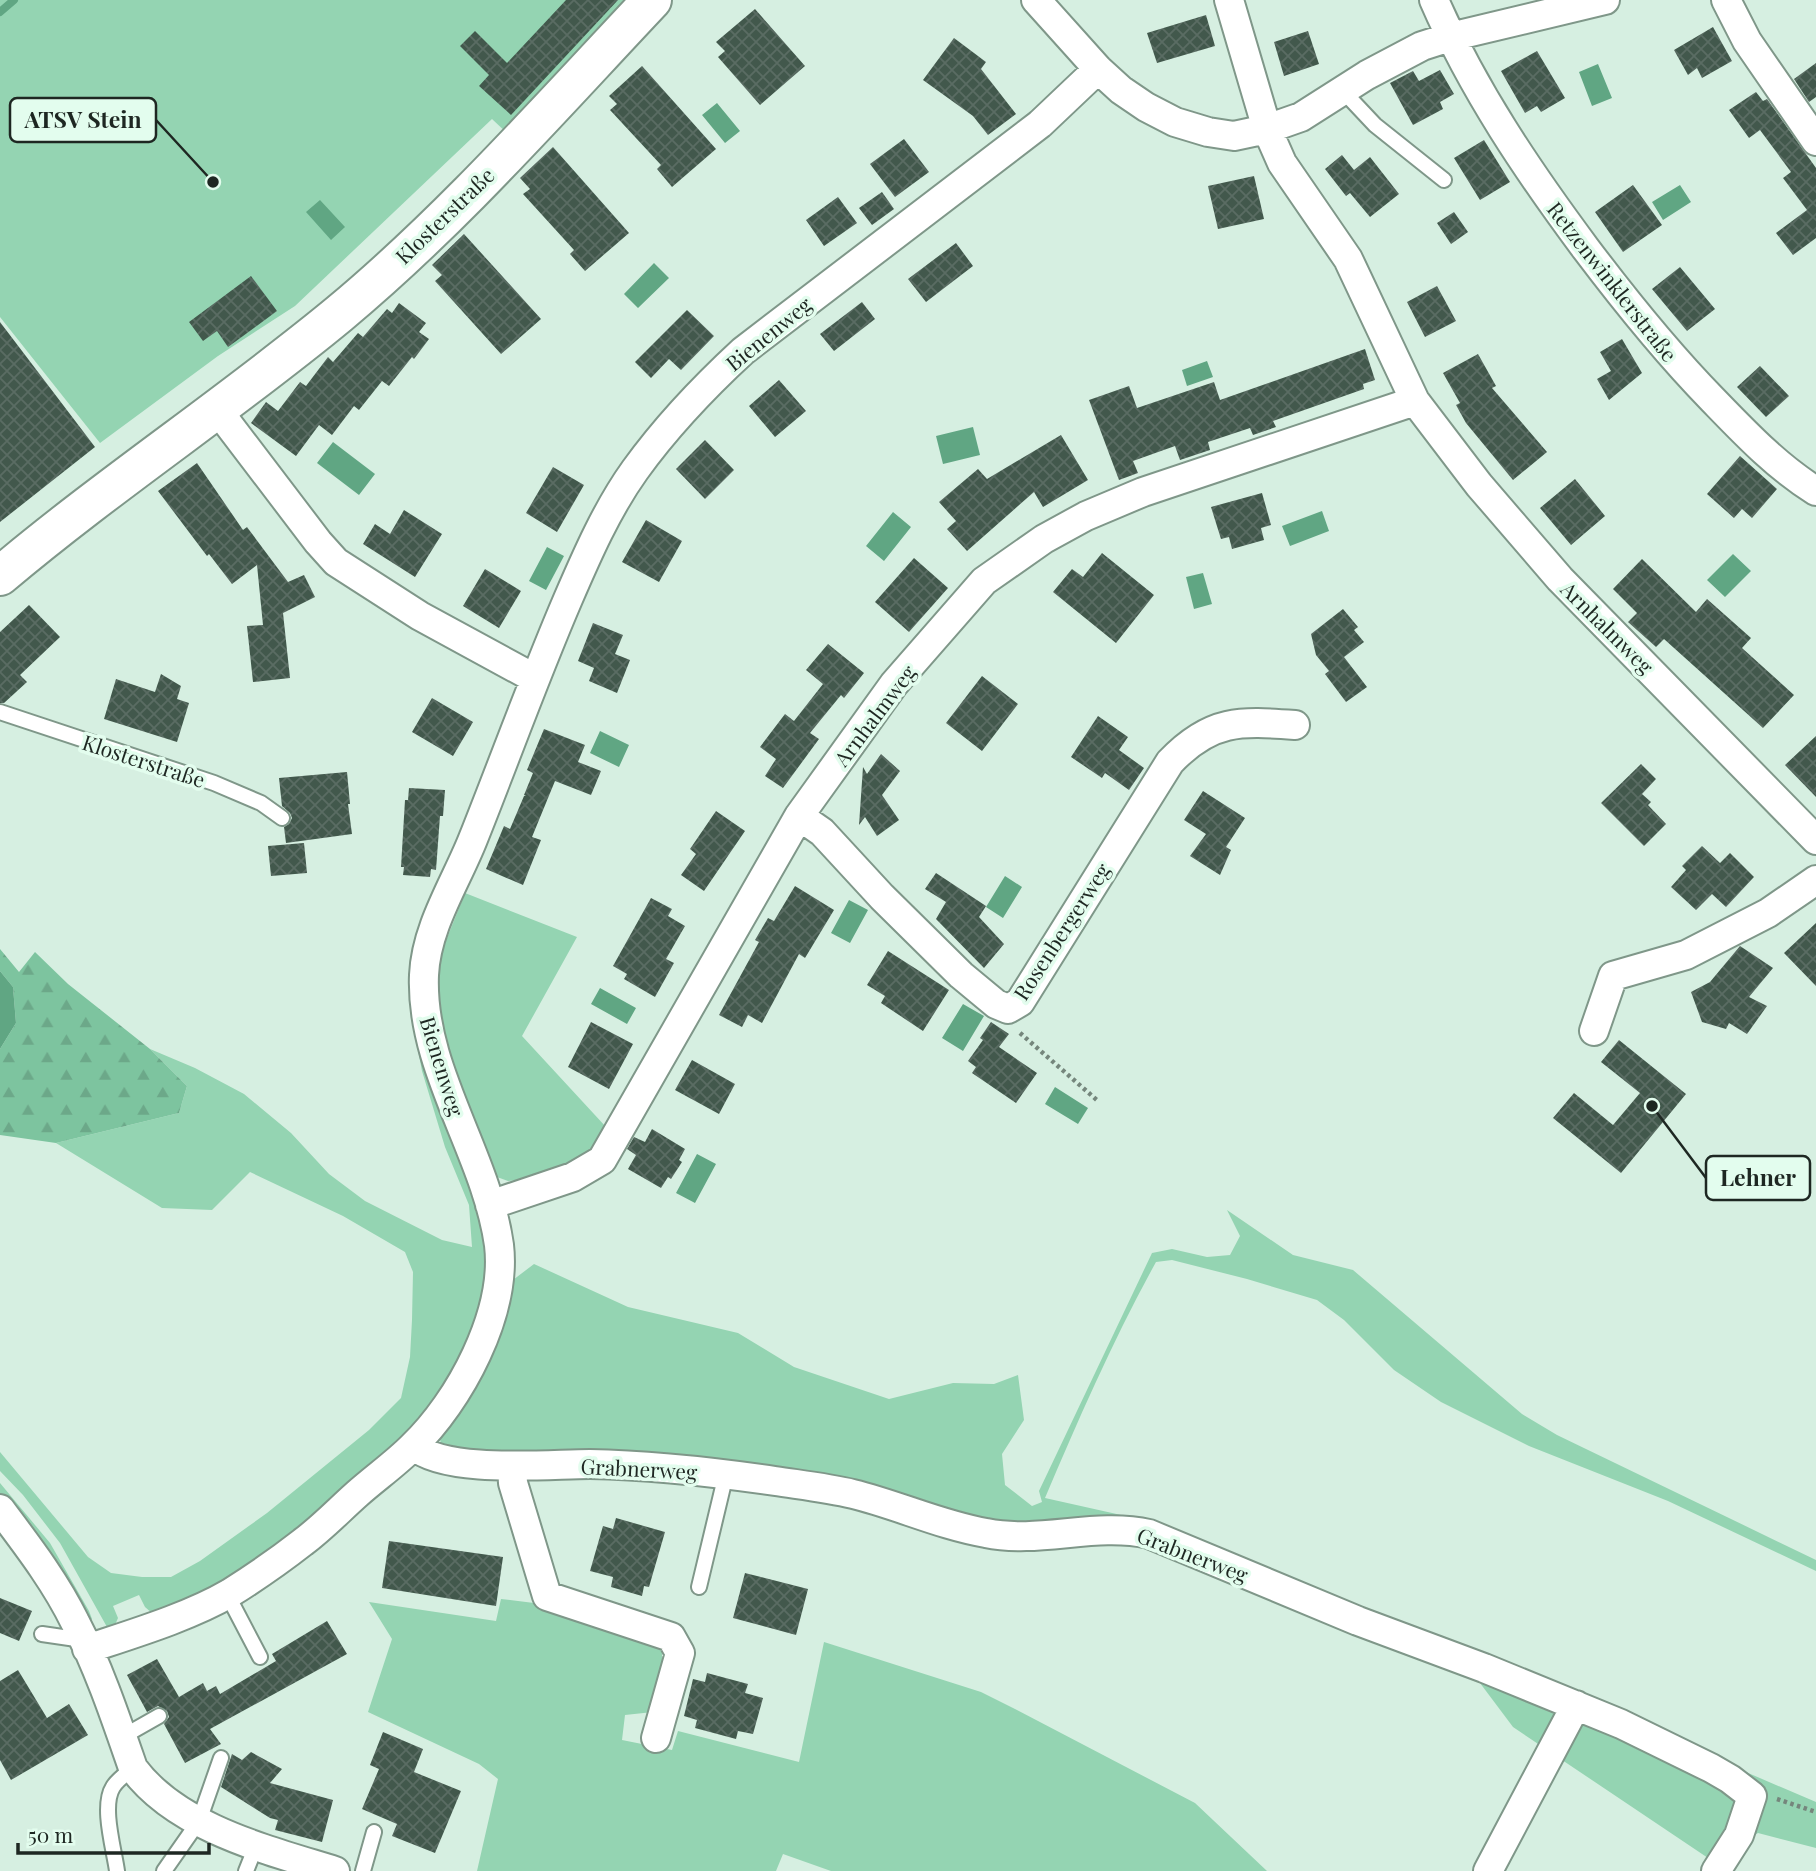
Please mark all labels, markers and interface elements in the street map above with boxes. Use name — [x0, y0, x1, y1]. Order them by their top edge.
callout: ATSV Stein — [10, 98, 156, 142]
text: ATSV Stein — [23, 103, 142, 134]
street label: Klosterstraße — [388, 161, 500, 269]
street label: Retzenwinklerstraße — [1542, 195, 1684, 367]
street label: Bienenweg — [719, 290, 817, 376]
street label: Arnhalmweg — [1555, 574, 1660, 679]
street label: Arnhalmweg — [826, 659, 921, 772]
street label: Klosterstraße — [79, 727, 209, 793]
street label: Rosenbergerweg — [1006, 857, 1116, 1005]
street label: Bienenweg — [415, 1013, 471, 1119]
callout: Lehner — [1706, 1156, 1810, 1200]
text: Lehner — [1720, 1161, 1796, 1192]
street label: Grabnerweg — [580, 1451, 698, 1485]
street label: Grabnerweg — [1134, 1520, 1252, 1588]
scale bar — [18, 1812, 208, 1856]
text: 50 m — [28, 1820, 74, 1848]

